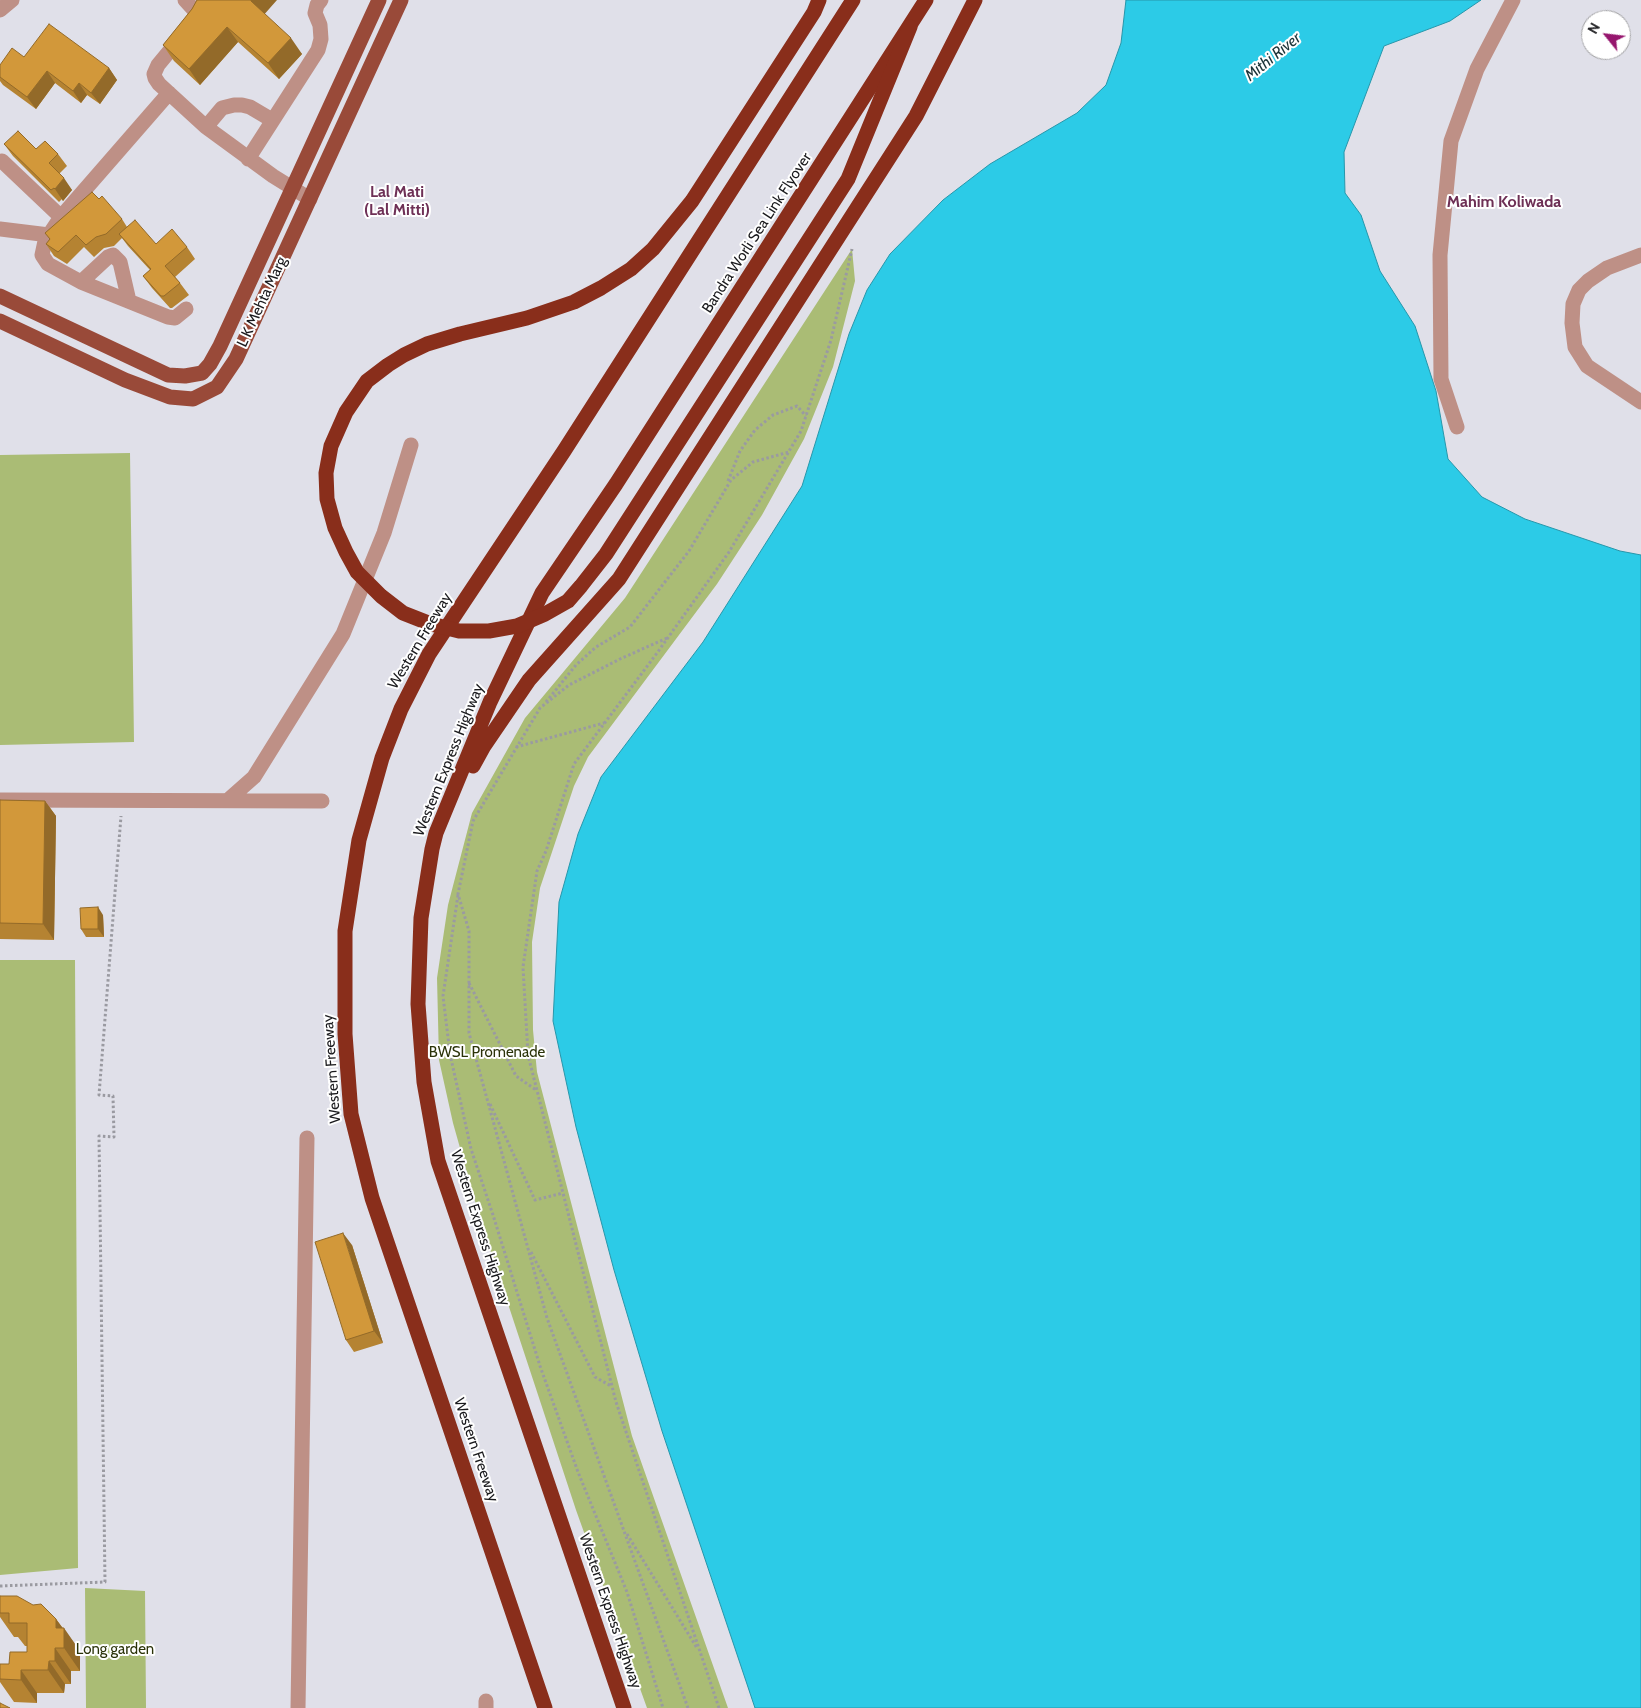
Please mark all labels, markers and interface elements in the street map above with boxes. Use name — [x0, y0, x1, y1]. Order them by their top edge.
north arrow — [1581, 10, 1631, 60]
text: N — [1583, 20, 1604, 37]
water label: Mithi River — [1241, 29, 1305, 85]
street label: Bandra Worli Sea Link Flyover — [698, 149, 816, 317]
district label: Lal Mati (Lal Mitti) — [364, 182, 430, 220]
district label: Mahim Koliwada — [1447, 192, 1561, 212]
street label: L K Mehta Marg — [233, 254, 291, 350]
street label: Western Freeway — [384, 590, 456, 692]
street label: Western Express Highway — [410, 681, 488, 839]
street label: Western Freeway — [319, 1014, 345, 1124]
park label: BWSL Promenade — [429, 1044, 545, 1062]
street label: Western Express Highway — [446, 1148, 514, 1308]
street label: Western Freeway — [450, 1396, 502, 1504]
street label: Western Express Highway — [575, 1531, 645, 1691]
park label: Long garden — [76, 1641, 154, 1659]

